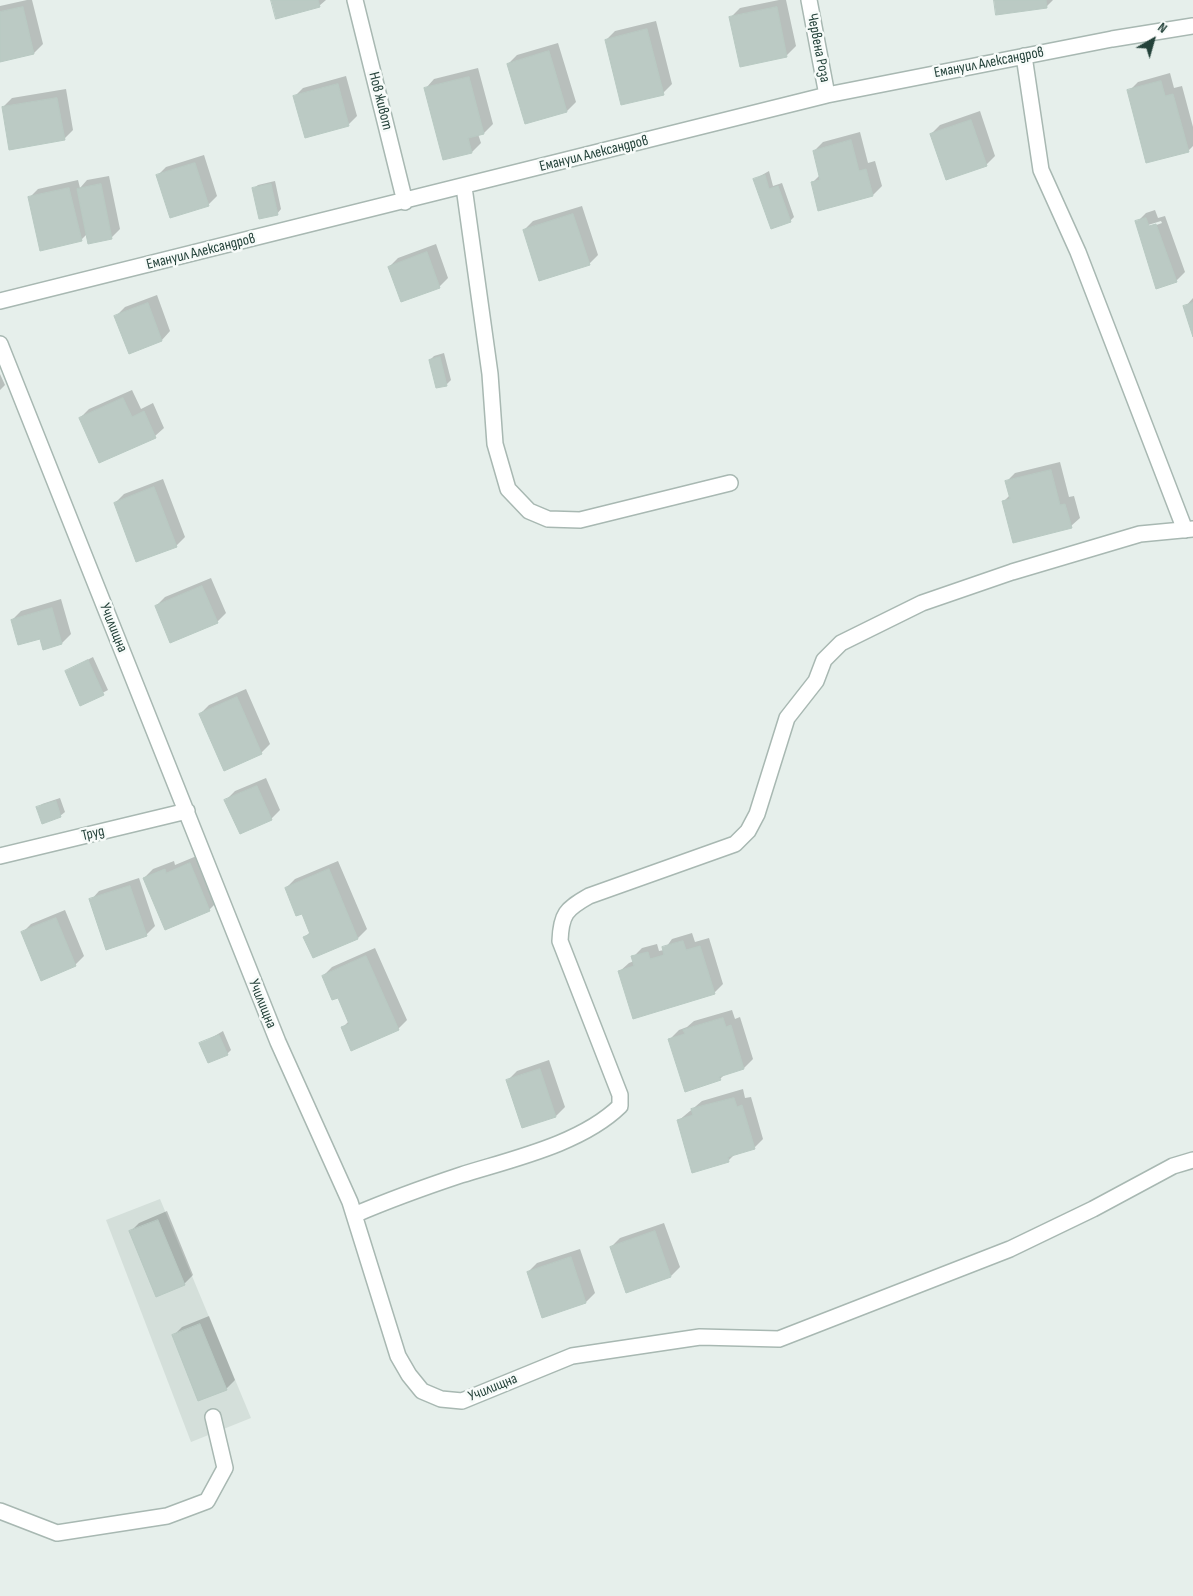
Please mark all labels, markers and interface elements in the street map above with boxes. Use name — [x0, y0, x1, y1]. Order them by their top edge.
street label: Червена Роза — [802, 12, 834, 84]
north arrow — [1128, 15, 1178, 65]
text: N — [1154, 19, 1171, 37]
street label: Емануил Александров — [933, 44, 1045, 82]
street label: Нов живот — [364, 70, 396, 132]
street label: Емануил Александров — [538, 132, 650, 176]
street label: Емануил Александров — [145, 230, 257, 274]
street label: Училищна — [95, 601, 131, 655]
street label: Труд — [80, 823, 106, 845]
street label: Училищна — [244, 977, 280, 1031]
street label: Училищна — [466, 1370, 520, 1406]

